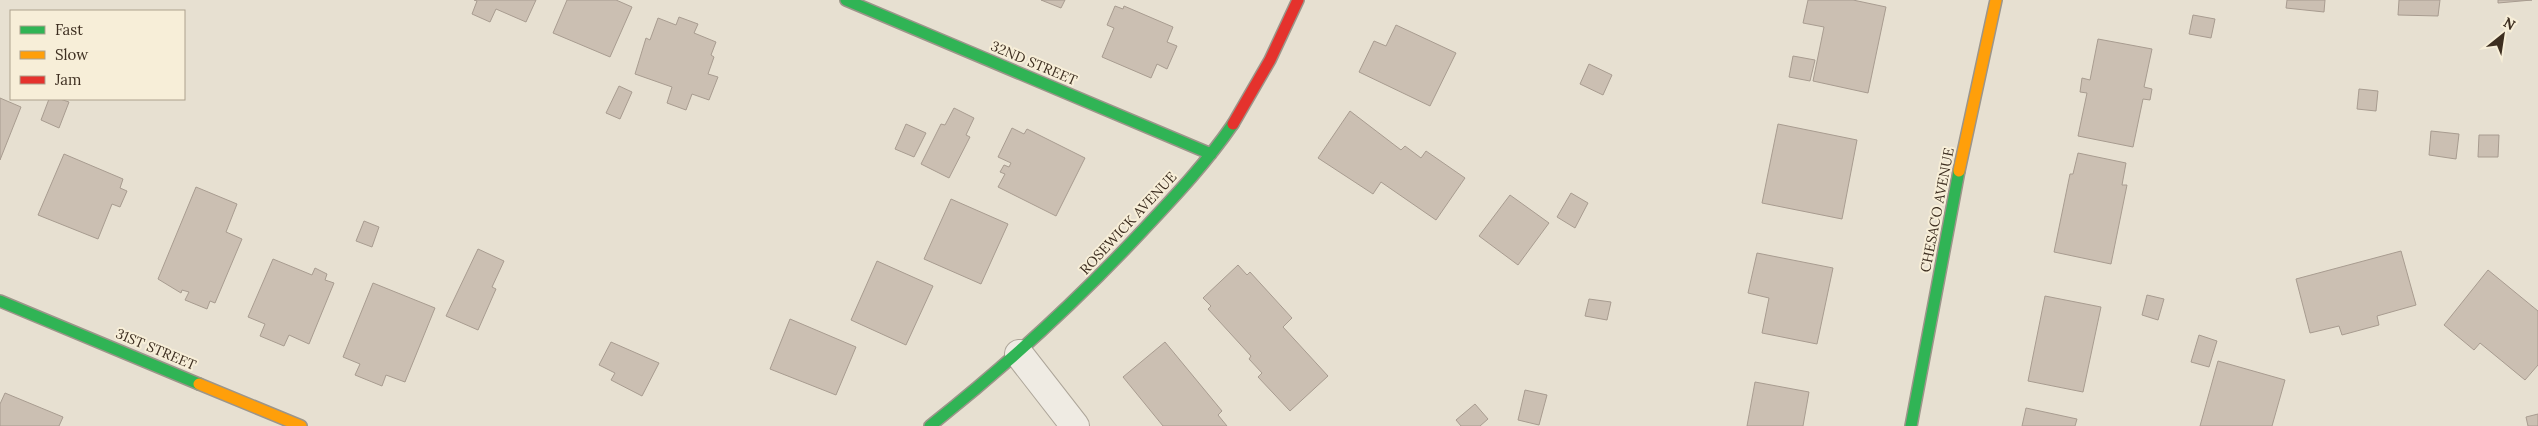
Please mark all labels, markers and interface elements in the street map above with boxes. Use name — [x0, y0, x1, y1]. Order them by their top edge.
legend — [10, 10, 185, 100]
north arrow — [2478, 10, 2528, 60]
text: N — [2500, 13, 2519, 34]
text: Fast — [55, 20, 83, 39]
street label: 32ND STREET — [988, 37, 1080, 89]
text: Slow — [55, 45, 88, 64]
text: Jam — [54, 70, 82, 89]
street label: CHESACO AVENUE — [1916, 146, 1958, 274]
street label: ROSEWICK AVENUE — [1076, 168, 1180, 278]
street label: 31ST STREET — [113, 324, 199, 374]

